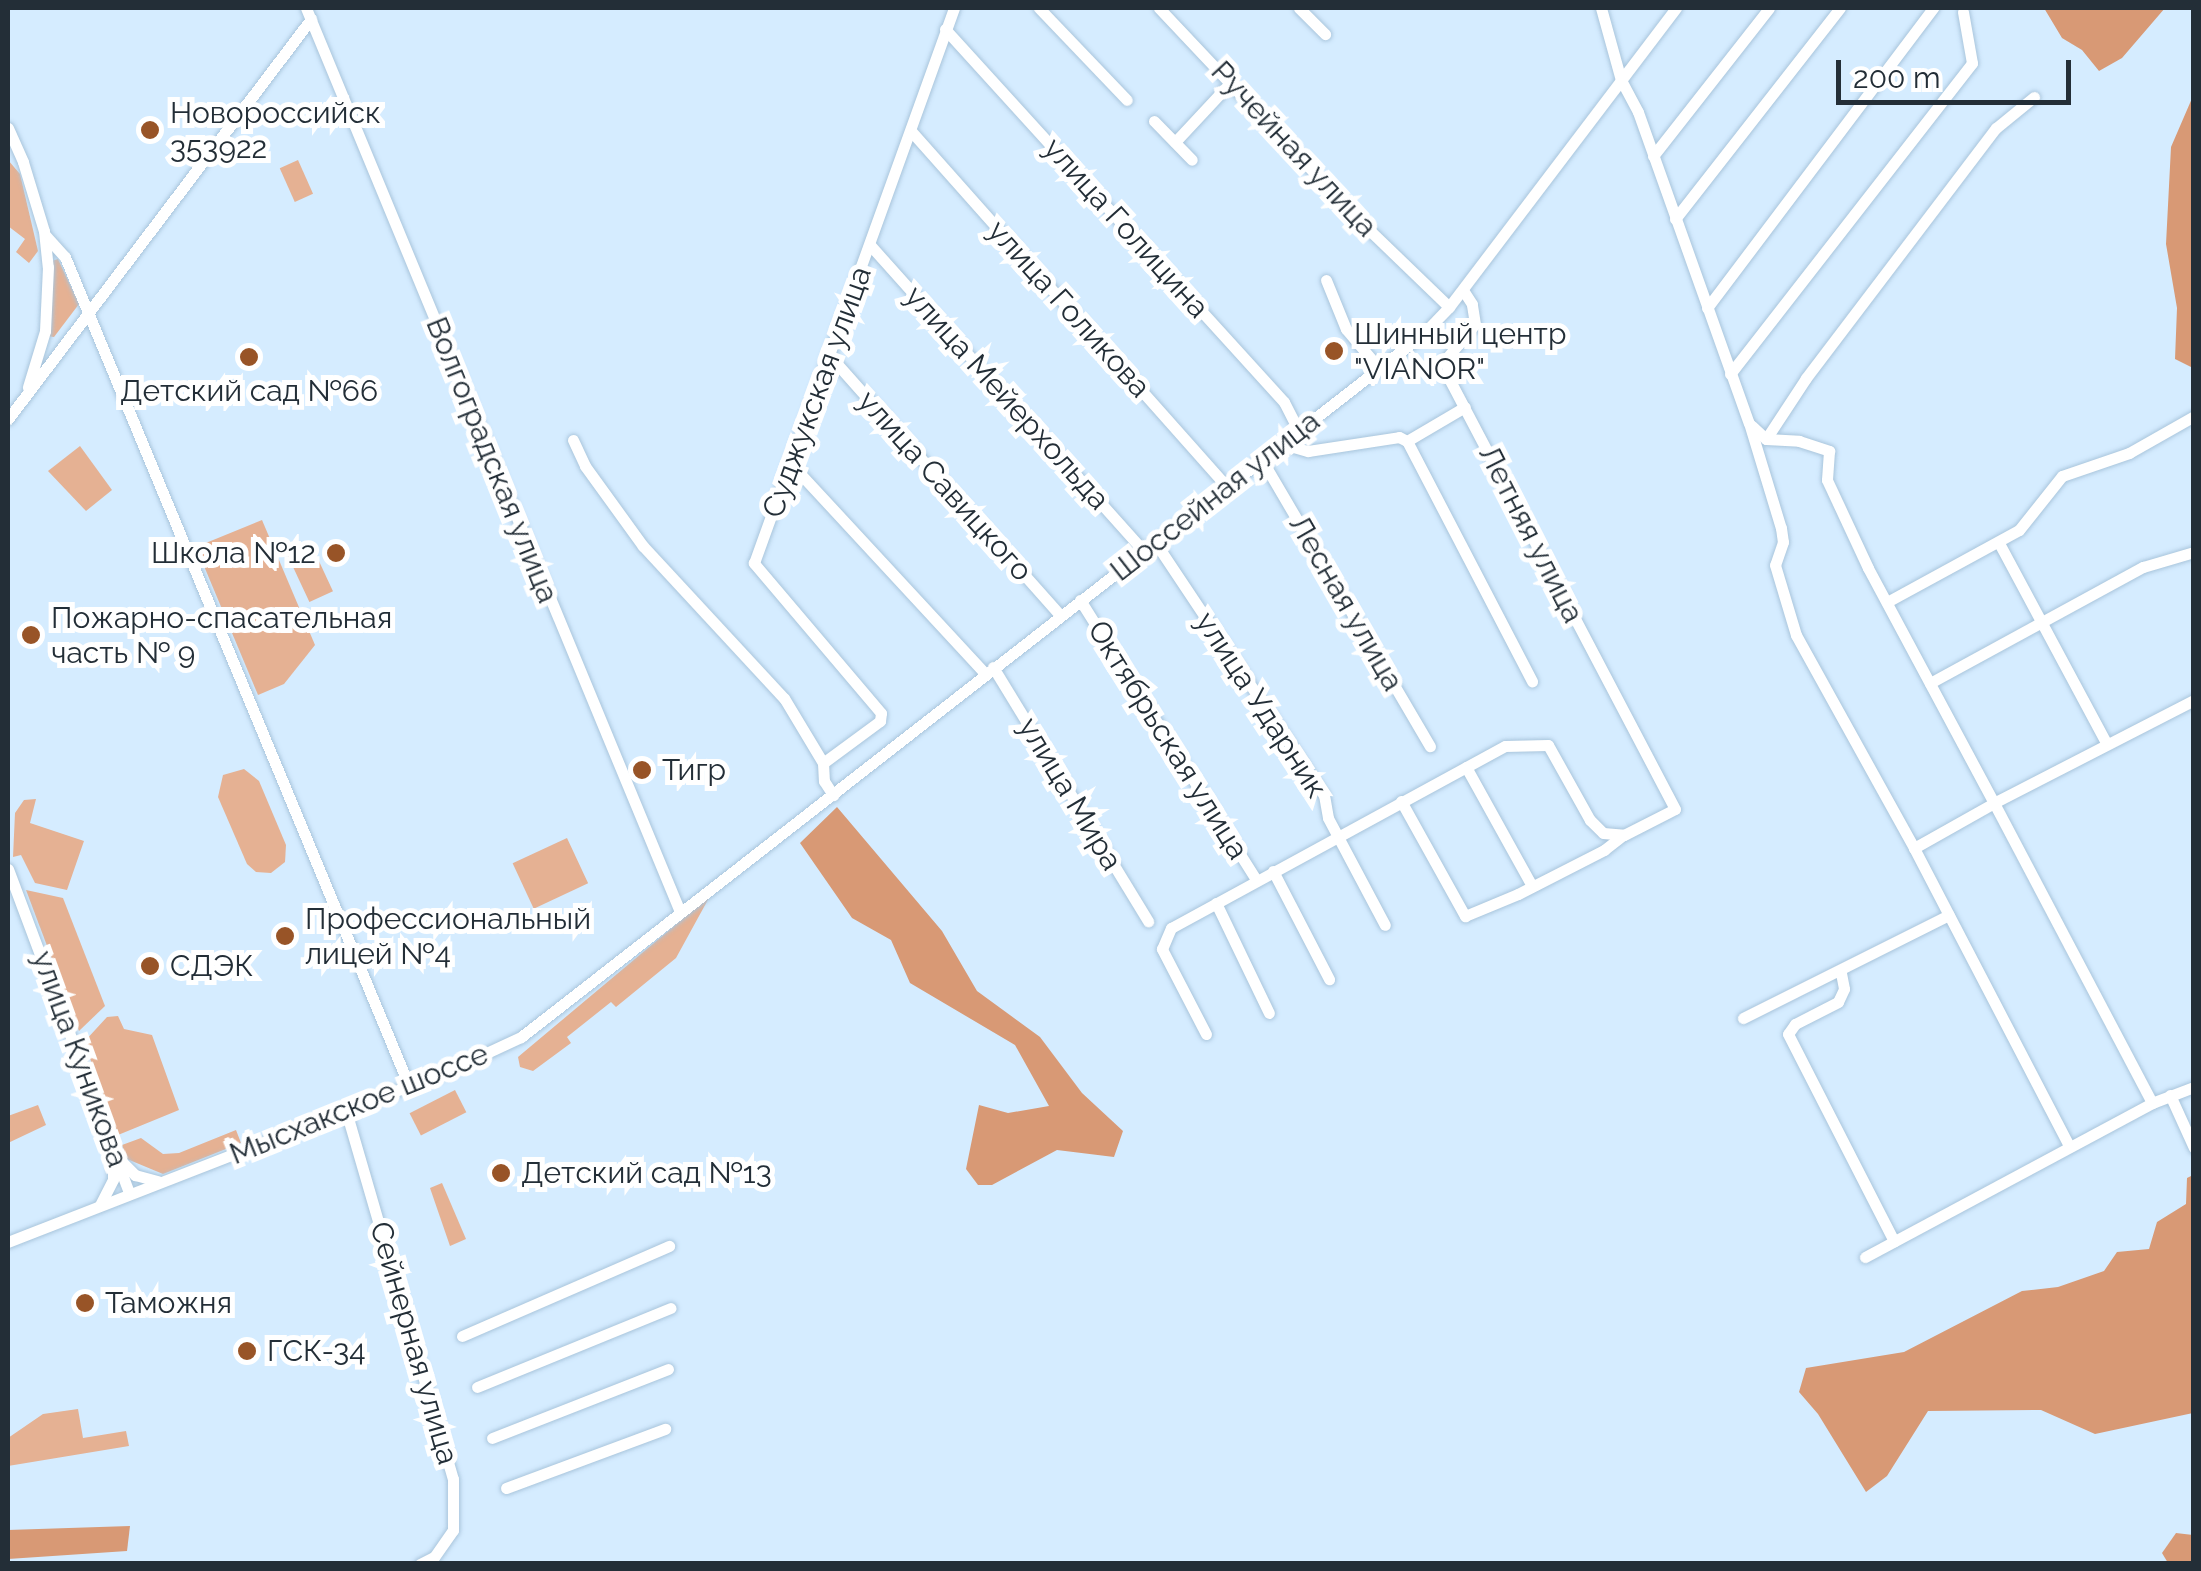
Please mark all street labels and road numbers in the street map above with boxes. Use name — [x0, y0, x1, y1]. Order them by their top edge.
street label: Ручейная улица — [1203, 53, 1385, 245]
street label: улица Голицина — [1036, 131, 1216, 325]
street label: улица Голикова — [980, 213, 1158, 405]
street label: Суджукская улица — [755, 261, 879, 523]
street label: улица Мейерхольда — [897, 279, 1117, 517]
street label: Волгоградская улица — [418, 312, 566, 608]
street label: улица Савицкого — [850, 384, 1040, 588]
street label: Шоссейная улица — [1103, 403, 1327, 589]
street label: Летняя улица — [1471, 439, 1591, 629]
street label: Лесная улица — [1281, 508, 1411, 698]
street label: улица Ударник — [1188, 605, 1334, 805]
street label: Октябрьская улица — [1080, 614, 1256, 866]
street label: улица Мира — [1010, 711, 1130, 877]
street label: улица Куникова — [24, 946, 136, 1172]
street label: Мысхакское шоссе — [224, 1036, 494, 1172]
street label: Сейнерная улица — [362, 1217, 466, 1469]

